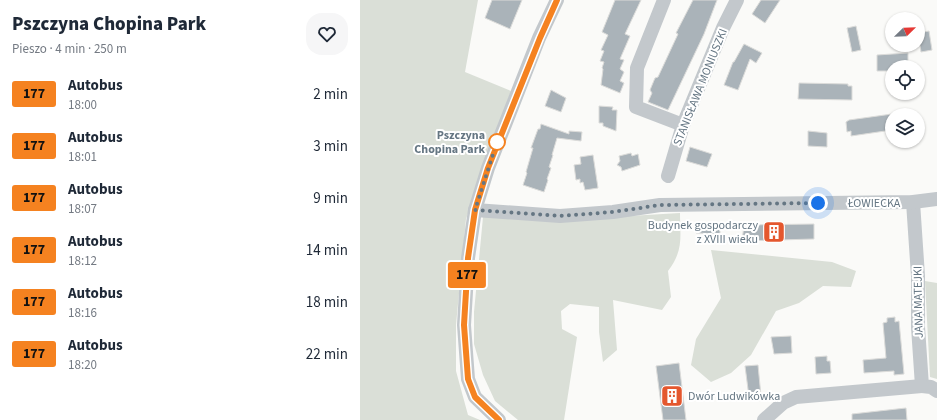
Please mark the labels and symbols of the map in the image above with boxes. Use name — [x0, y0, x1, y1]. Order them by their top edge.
north arrow — [885, 12, 925, 52]
street label: STANISŁAWA MONIUSZKI — [669, 26, 732, 148]
place label: Pszczyna Chopina Park — [414, 127, 485, 158]
marker: Pszczyna Chopina Park — [488, 133, 506, 151]
your location — [808, 193, 828, 213]
street label: ŁOWIECKA — [847, 195, 901, 212]
place label: Budynek gospodarczy z XVIII wieku — [648, 217, 758, 248]
building icon: Budynek gospodarczy z XVIII wieku — [761, 219, 787, 245]
line badge: 177 — [444, 262, 490, 288]
street label: JANA MATEJKI — [909, 266, 928, 338]
building icon: Dwór Ludwikówka — [659, 383, 685, 409]
place label: Dwór Ludwikówka — [688, 388, 780, 405]

